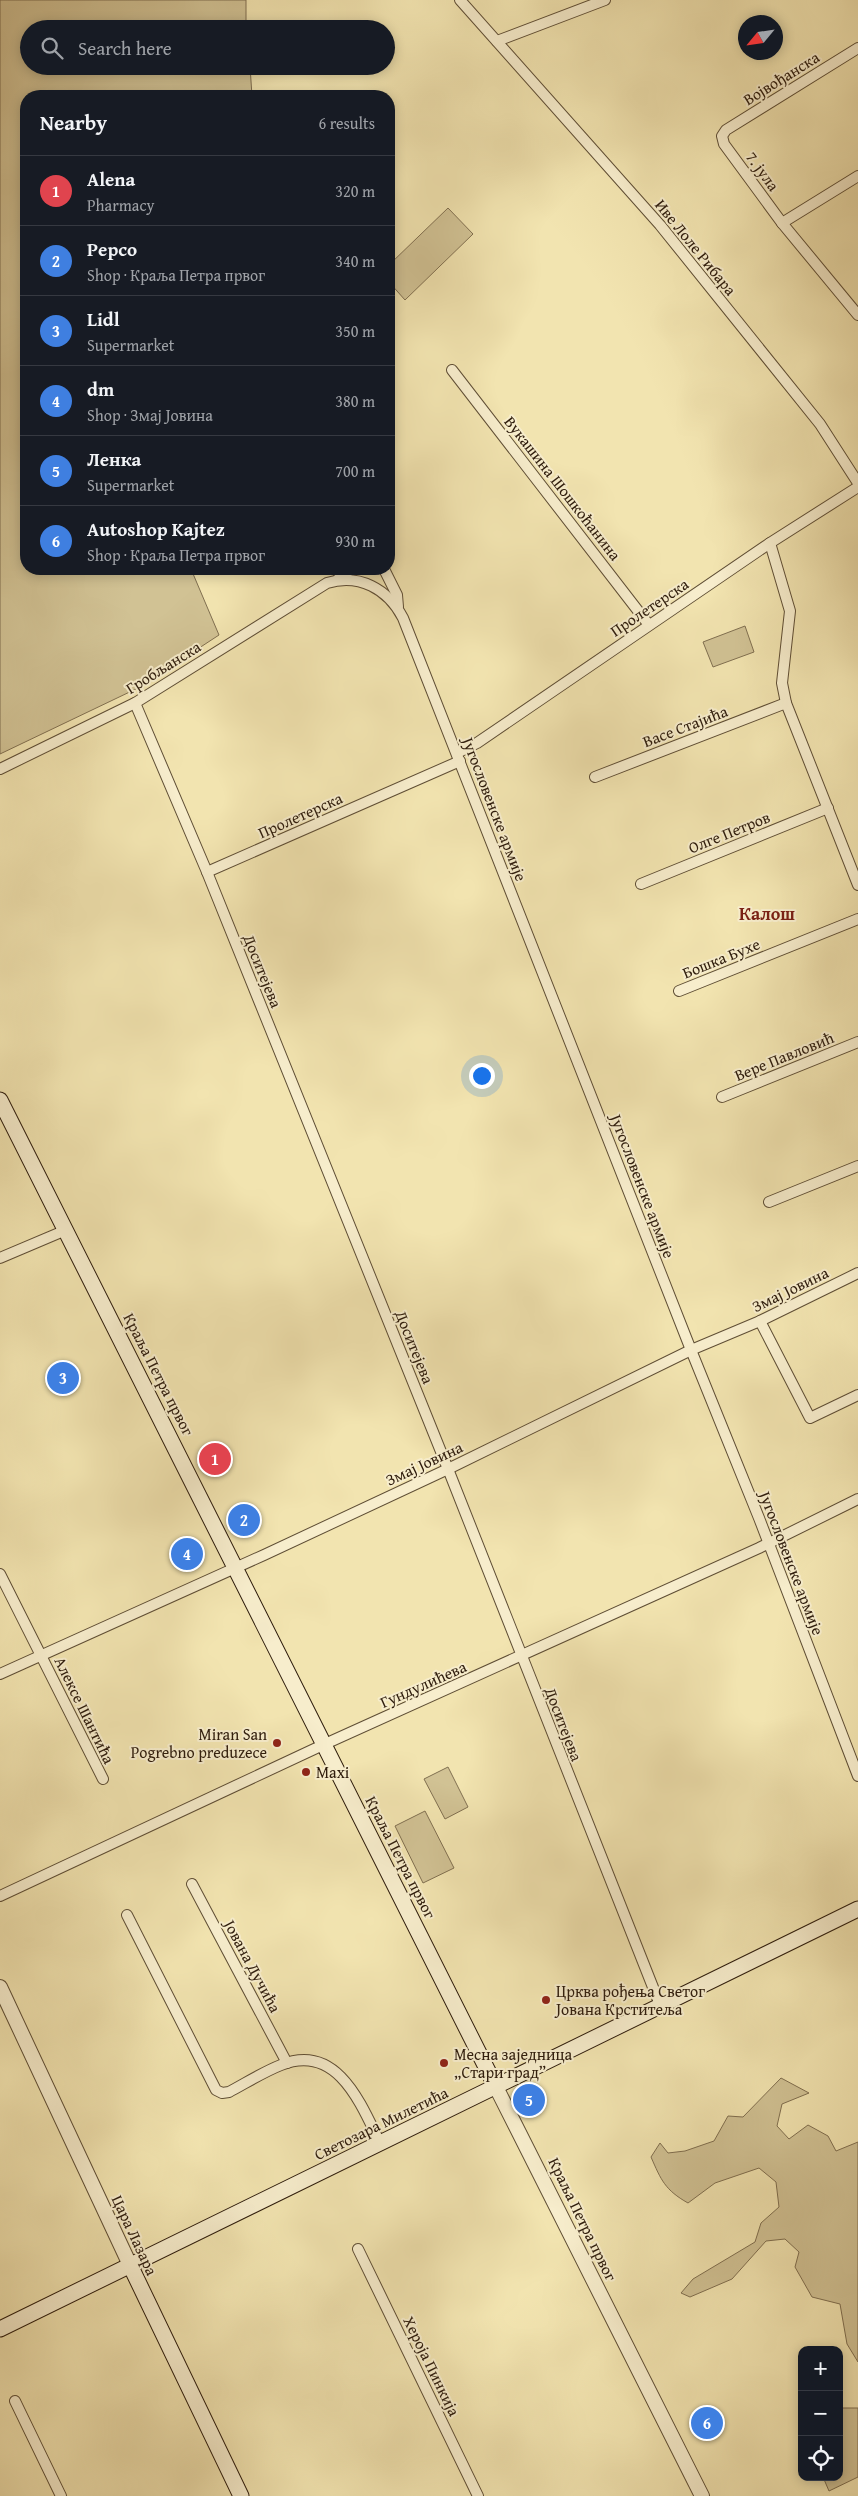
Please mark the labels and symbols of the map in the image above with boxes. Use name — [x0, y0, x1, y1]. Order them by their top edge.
north arrow — [738, 15, 783, 60]
street label: Војвођанска — [738, 45, 824, 111]
street label: 7. јула — [740, 146, 786, 196]
street label: Иве Лоле Рибара — [650, 194, 743, 301]
street label: Вукашина Шошкоћанина — [499, 411, 627, 566]
street label: Пролетерска — [605, 572, 693, 642]
street label: Гробљанска — [121, 634, 206, 700]
street label: Васе Стајића — [639, 699, 731, 753]
street label: Југословенске армије — [456, 732, 533, 884]
street label: Пролетерска — [254, 786, 347, 844]
street label: Олге Петров — [684, 805, 774, 859]
district label: Калош — [739, 900, 795, 927]
street label: Доситејева — [237, 930, 289, 1012]
street label: Бошка Бухе — [679, 932, 763, 984]
street label: Вере Павловић — [731, 1025, 837, 1087]
your location — [469, 1063, 495, 1089]
street label: Југословенске армије — [604, 1109, 681, 1261]
street label: Змај Јовина — [748, 1260, 833, 1318]
street label: Доситејева — [389, 1306, 441, 1388]
street label: Краља Петра првог — [118, 1309, 200, 1440]
pin: 3 — [47, 1359, 79, 1397]
street label: Змај Јовина — [382, 1435, 467, 1491]
pin: 1 — [199, 1440, 231, 1478]
street label: Југословенске армије — [753, 1486, 830, 1638]
pin: 2 — [228, 1501, 260, 1539]
pin: 4 — [171, 1535, 203, 1573]
street label: Алексе Шантића — [49, 1652, 122, 1768]
street label: Гундулићева — [376, 1654, 470, 1714]
street label: Доситејева — [539, 1683, 589, 1765]
place label: Miran San Pogrebno preduzece — [131, 1722, 267, 1764]
marker: Miran San Pogrebno preduzece — [271, 1737, 283, 1749]
place label: Maxi — [316, 1760, 350, 1784]
marker: Maxi — [300, 1766, 312, 1778]
street label: Краља Петра првог — [360, 1792, 442, 1923]
street label: Јована Дучића — [217, 1914, 288, 2017]
place label: Црква рођења Светог Јована Крститеља — [554, 1979, 705, 2021]
marker: Црква рођења Светог Јована Крститеља — [540, 1994, 552, 2006]
place label: Месна заједница „Стари град” — [454, 2042, 573, 2084]
marker: Месна заједница „Стари град” — [438, 2057, 450, 2069]
street label: Светозара Милетића — [310, 2080, 452, 2166]
pin: 5 — [513, 2081, 545, 2119]
street label: Краља Петра првог — [543, 2153, 623, 2285]
street label: Цара Лазара — [106, 2191, 164, 2280]
street label: Хероја Пинкија — [397, 2312, 467, 2420]
pin: 6 — [691, 2404, 723, 2442]

